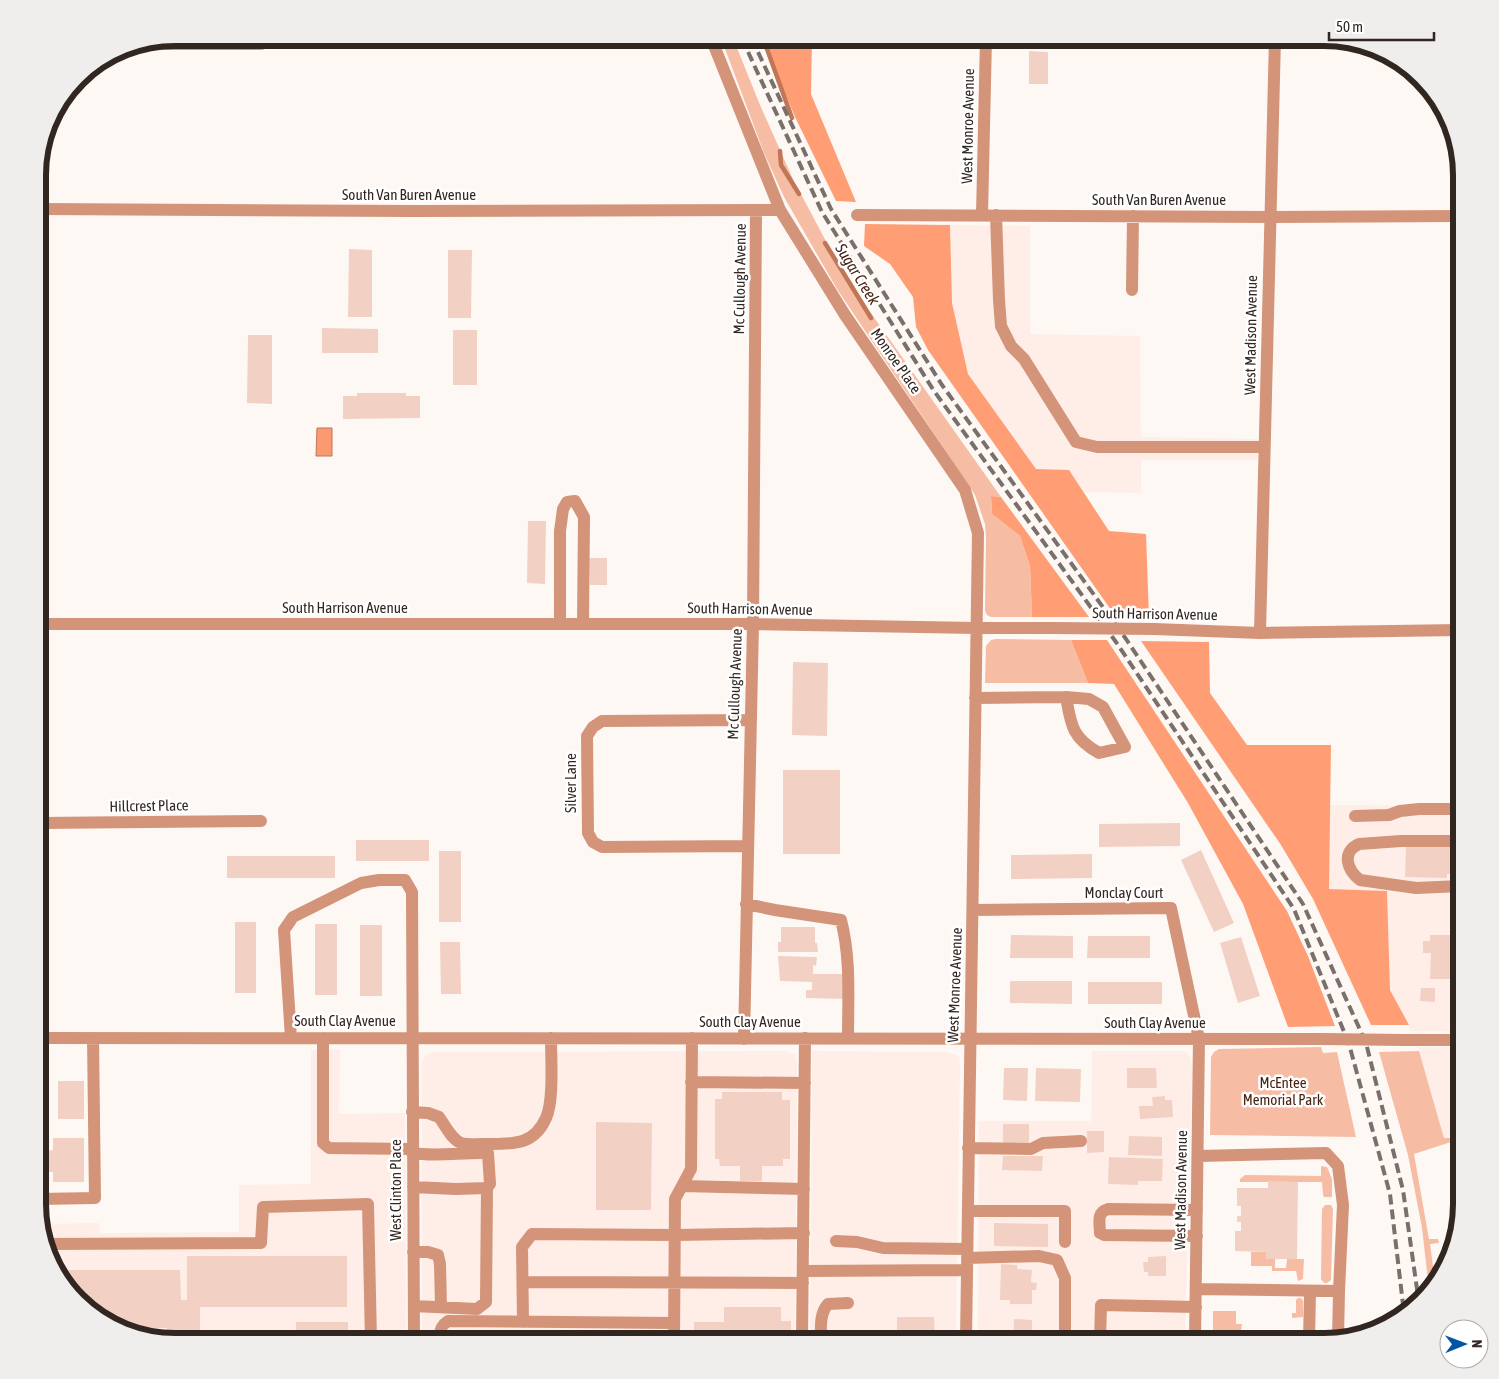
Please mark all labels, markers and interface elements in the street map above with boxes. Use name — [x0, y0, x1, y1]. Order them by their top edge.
scale bar — [1329, 10, 1434, 42]
text: 50 m — [1336, 18, 1363, 35]
street label: West Monroe Avenue — [958, 68, 977, 184]
street label: South Van Buren Avenue — [342, 186, 476, 203]
street label: South Van Buren Avenue — [1092, 191, 1226, 208]
street label: Mc Cullough Avenue — [730, 223, 749, 335]
water label: Sugar Creek — [831, 239, 884, 309]
street label: West Madison Avenue — [1241, 275, 1260, 395]
street label: Monroe Place — [868, 325, 925, 397]
street label: South Harrison Avenue — [282, 599, 408, 616]
street label: South Harrison Avenue — [687, 599, 813, 618]
street label: South Harrison Avenue — [1092, 604, 1218, 623]
street label: Mc Cullough Avenue — [724, 628, 745, 740]
street label: Silver Lane — [562, 753, 579, 813]
street label: Hillcrest Place — [109, 796, 189, 815]
street label: Monclay Court — [1085, 884, 1163, 901]
street label: West Monroe Avenue — [944, 927, 965, 1043]
street label: South Clay Avenue — [294, 1012, 396, 1029]
street label: South Clay Avenue — [699, 1013, 801, 1030]
street label: South Clay Avenue — [1104, 1014, 1206, 1031]
park label: McEntee Memorial Park — [1243, 1074, 1324, 1108]
street label: West Madison Avenue — [1171, 1130, 1190, 1250]
street label: West Clinton Place — [387, 1139, 404, 1241]
north arrow — [1439, 1319, 1489, 1369]
text: N — [1469, 1340, 1485, 1348]

